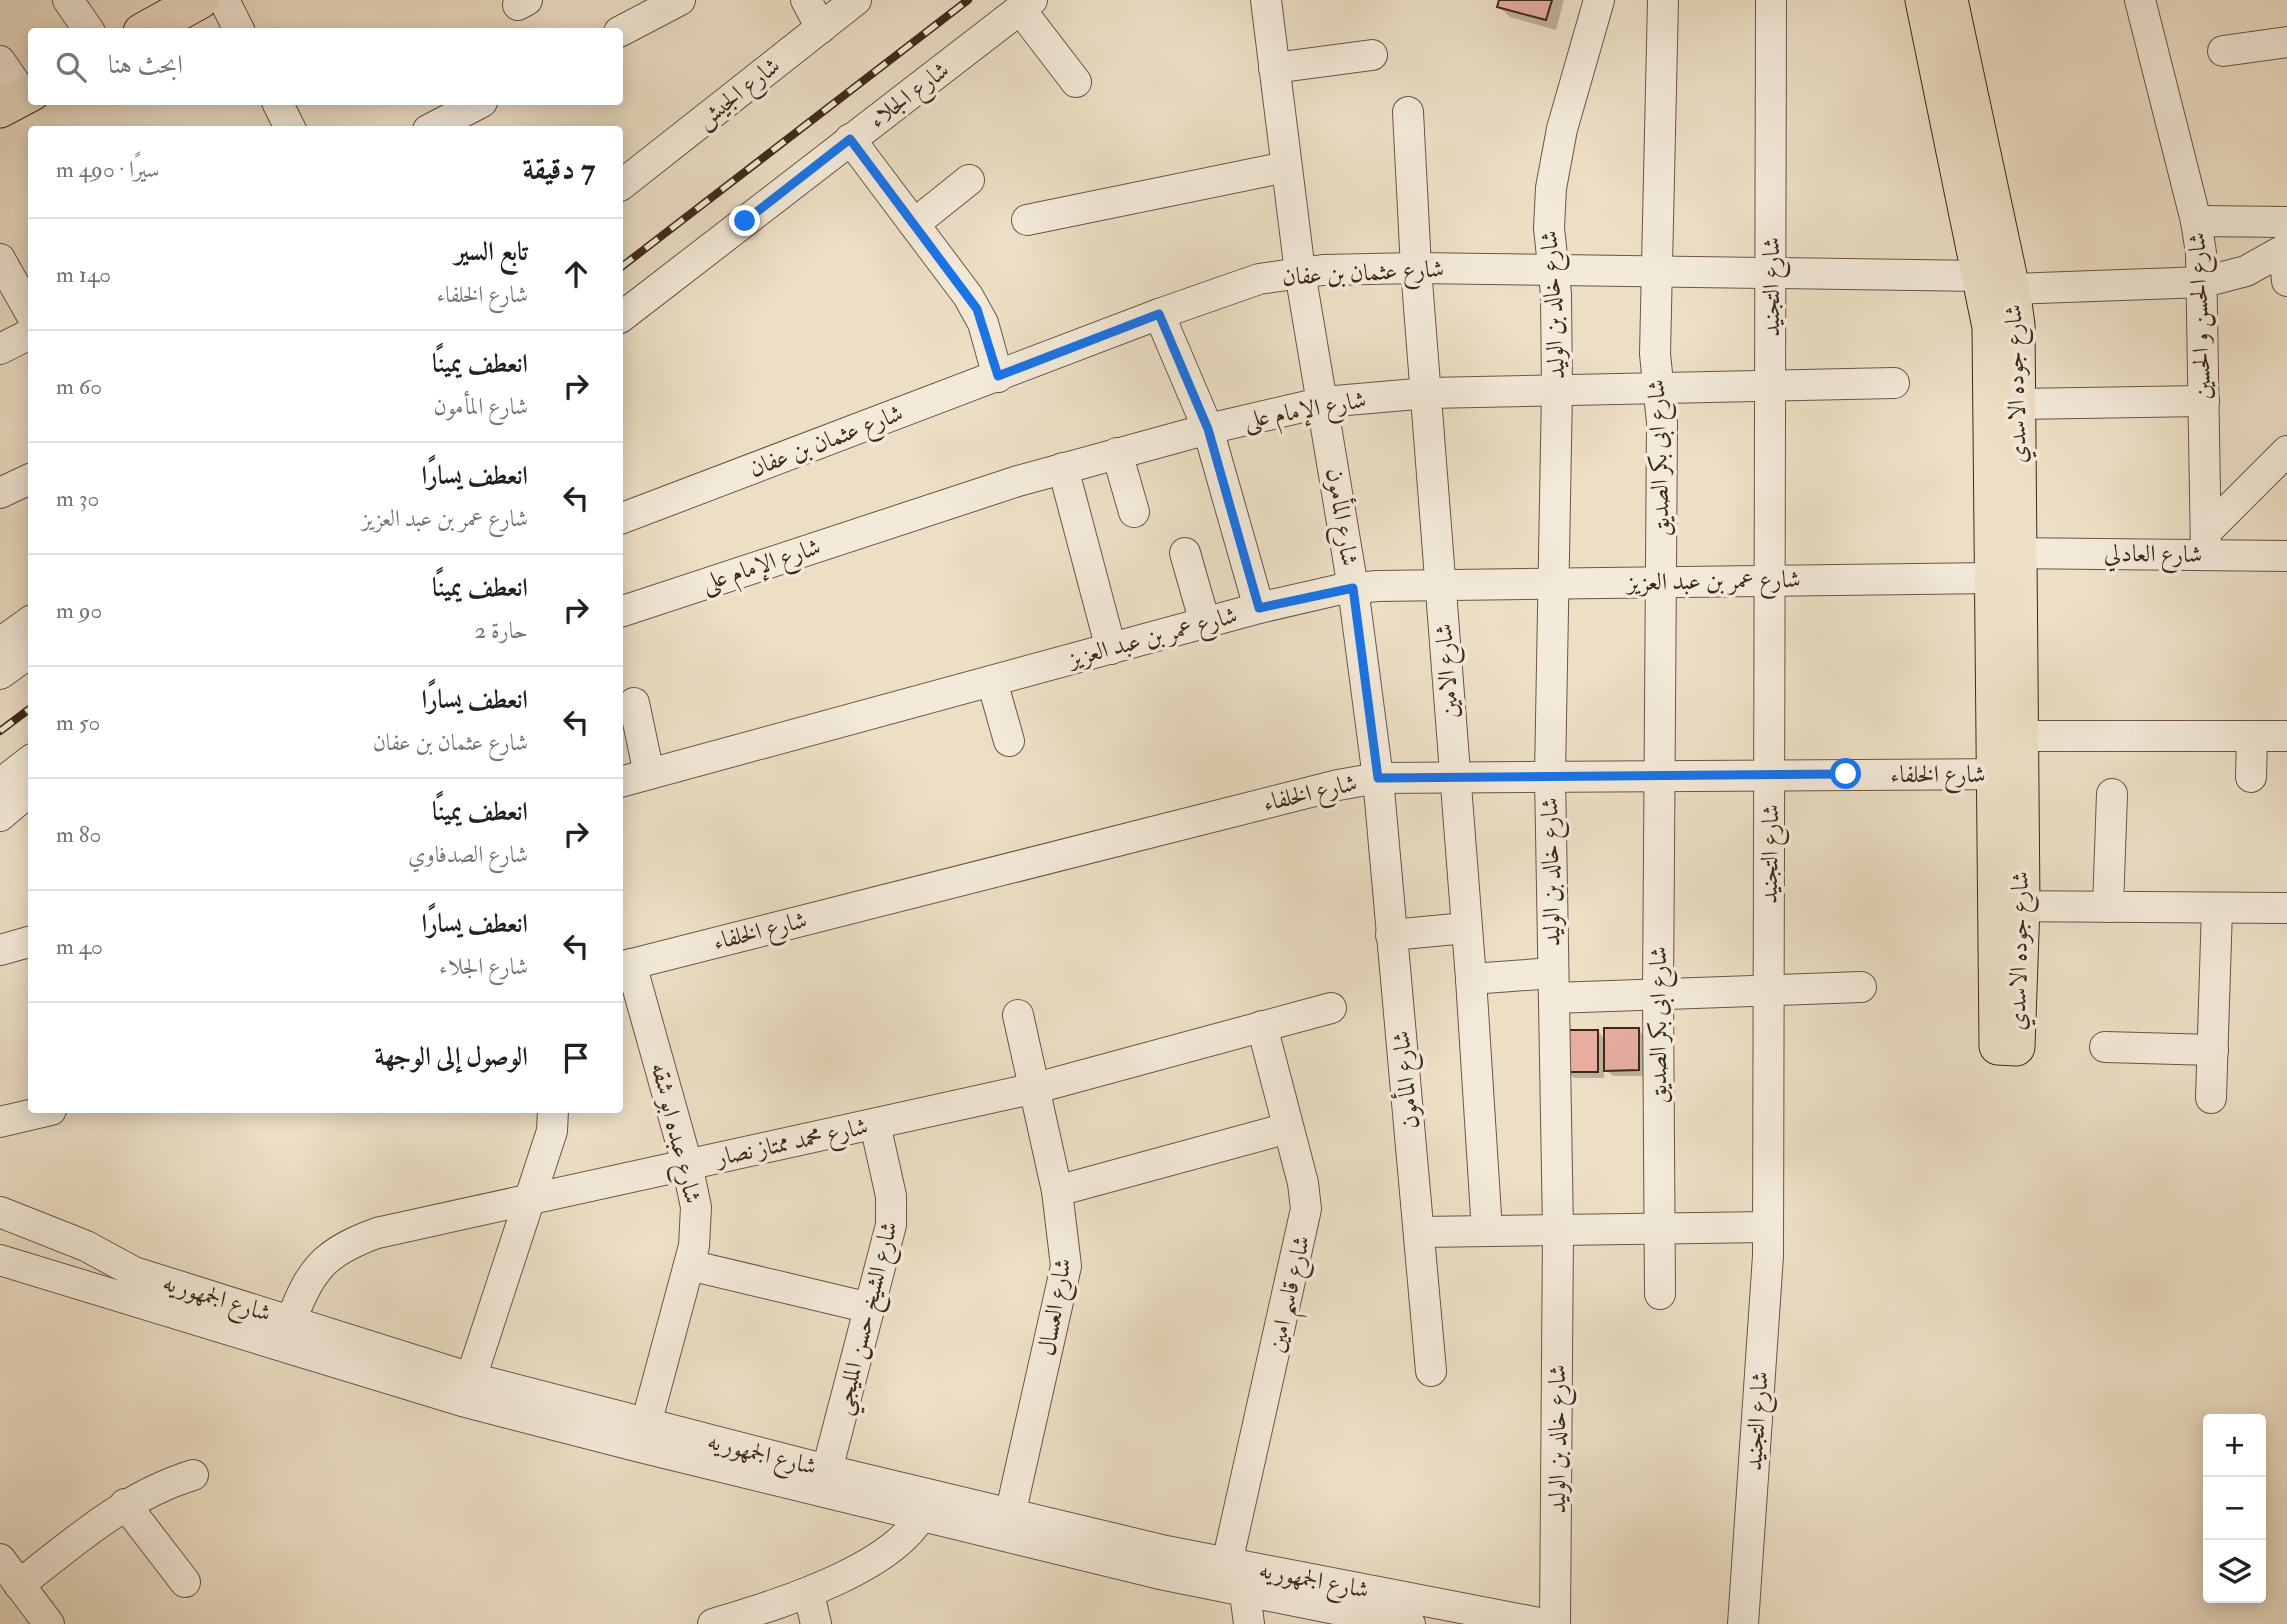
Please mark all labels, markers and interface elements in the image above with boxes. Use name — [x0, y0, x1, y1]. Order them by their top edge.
search box — [28, 28, 623, 105]
icon: search — [52, 48, 90, 86]
text: ابحث هنا — [108, 49, 183, 81]
street label: شارع الجيش — [690, 50, 789, 139]
street label: شارع الجلاء — [863, 55, 958, 138]
text: 7 دقيقة — [523, 151, 595, 188]
text: سيرًا · 490 m — [56, 155, 160, 184]
route end — [729, 205, 760, 236]
street label: شارع خالد بن الوليد — [1534, 230, 1576, 380]
street label: شارع الحسن و الحسين — [2182, 232, 2222, 400]
text: تابع السير — [455, 236, 528, 268]
street label: شارع التجنيد — [1756, 237, 1791, 337]
street label: شارع عثمان بن عفان — [1281, 253, 1445, 297]
icon: ahead — [557, 255, 595, 293]
text: 140 m — [56, 260, 111, 289]
text: شارع الخلفاء — [436, 280, 528, 309]
street label: شارع جوده الاسدي — [1998, 304, 2038, 464]
text: انعطف يمينًا — [432, 348, 528, 380]
icon: right — [557, 367, 595, 405]
text: 60 m — [56, 372, 102, 401]
street label: شارع ابى بكر الصديق — [1641, 379, 1681, 537]
street label: شارع الإمام على — [1242, 384, 1369, 441]
text: شارع المأمون — [433, 392, 528, 421]
street label: شارع عثمان بن عفان — [745, 397, 909, 488]
text: انعطف يسارًا — [422, 460, 528, 492]
street label: شارع المأمون — [1315, 466, 1367, 569]
icon: left — [557, 479, 595, 517]
text: 30 m — [56, 484, 99, 513]
text: شارع عمر بن عبد العزيز — [362, 504, 528, 533]
street label: شارع الإمام على — [698, 531, 826, 604]
street label: شارع العادلي — [2103, 538, 2202, 574]
street label: شارع عمر بن عبد العزيز — [1624, 564, 1801, 602]
text: انعطف يمينًا — [432, 572, 528, 604]
icon: right — [557, 591, 595, 629]
text: 90 m — [56, 596, 102, 625]
street label: شارع عمر بن عبد العزيز — [1062, 600, 1242, 679]
text: حارة 2 — [475, 616, 528, 645]
street label: شارع الامين — [1428, 622, 1470, 719]
text: انعطف يسارًا — [422, 684, 528, 716]
icon: left — [557, 703, 595, 741]
text: 50 m — [56, 708, 100, 737]
text: شارع عثمان بن عفان — [373, 728, 528, 757]
route start — [1830, 758, 1861, 789]
street label: شارع الخلفاء — [1890, 759, 1986, 794]
street label: شارع الخلفاء — [1260, 767, 1361, 823]
text: انعطف يمينًا — [432, 796, 528, 828]
street label: شارع خالد بن الوليد — [1534, 797, 1572, 947]
street label: شارع التجنيد — [1754, 804, 1790, 904]
icon: right — [557, 815, 595, 853]
text: 80 m — [56, 820, 101, 849]
text: شارع الصدفاوي — [408, 840, 528, 869]
street label: شارع جوده الاسدي — [2002, 871, 2040, 1031]
street label: شارع الخلفاء — [710, 904, 811, 961]
text: انعطف يسارًا — [422, 908, 528, 940]
icon: left — [557, 927, 595, 965]
text: 40 m — [56, 932, 103, 961]
street label: شارع ابى بكر الصديق — [1643, 946, 1678, 1104]
text: شارع الجلاء — [439, 952, 528, 981]
street label: شارع المأمون — [1383, 1029, 1431, 1131]
icon: arrive — [557, 1039, 595, 1077]
text: الوصول إلى الوجهة — [375, 1041, 528, 1073]
street label: شارع عبده ابو شقه — [640, 1059, 708, 1208]
street label: شارع محمد ممتاز نصار — [711, 1111, 872, 1178]
street label: شارع الشيخ حسن المليجي — [827, 1218, 912, 1420]
street label: شارع قاسم امين — [1261, 1233, 1325, 1357]
street label: شارع العسال — [1031, 1256, 1083, 1359]
street label: شارع الجمهوريه — [158, 1267, 275, 1333]
street label: شارع خالد بن الوليد — [1542, 1365, 1577, 1513]
street label: شارع التجنيد — [1738, 1370, 1780, 1472]
map controls — [2203, 1414, 2266, 1603]
button: + — [2203, 1414, 2266, 1477]
street label: شارع الجمهوريه — [703, 1425, 820, 1486]
button: − — [2203, 1477, 2266, 1540]
button: layers — [2203, 1540, 2266, 1603]
street label: شارع الجمهوريه — [1256, 1554, 1372, 1610]

